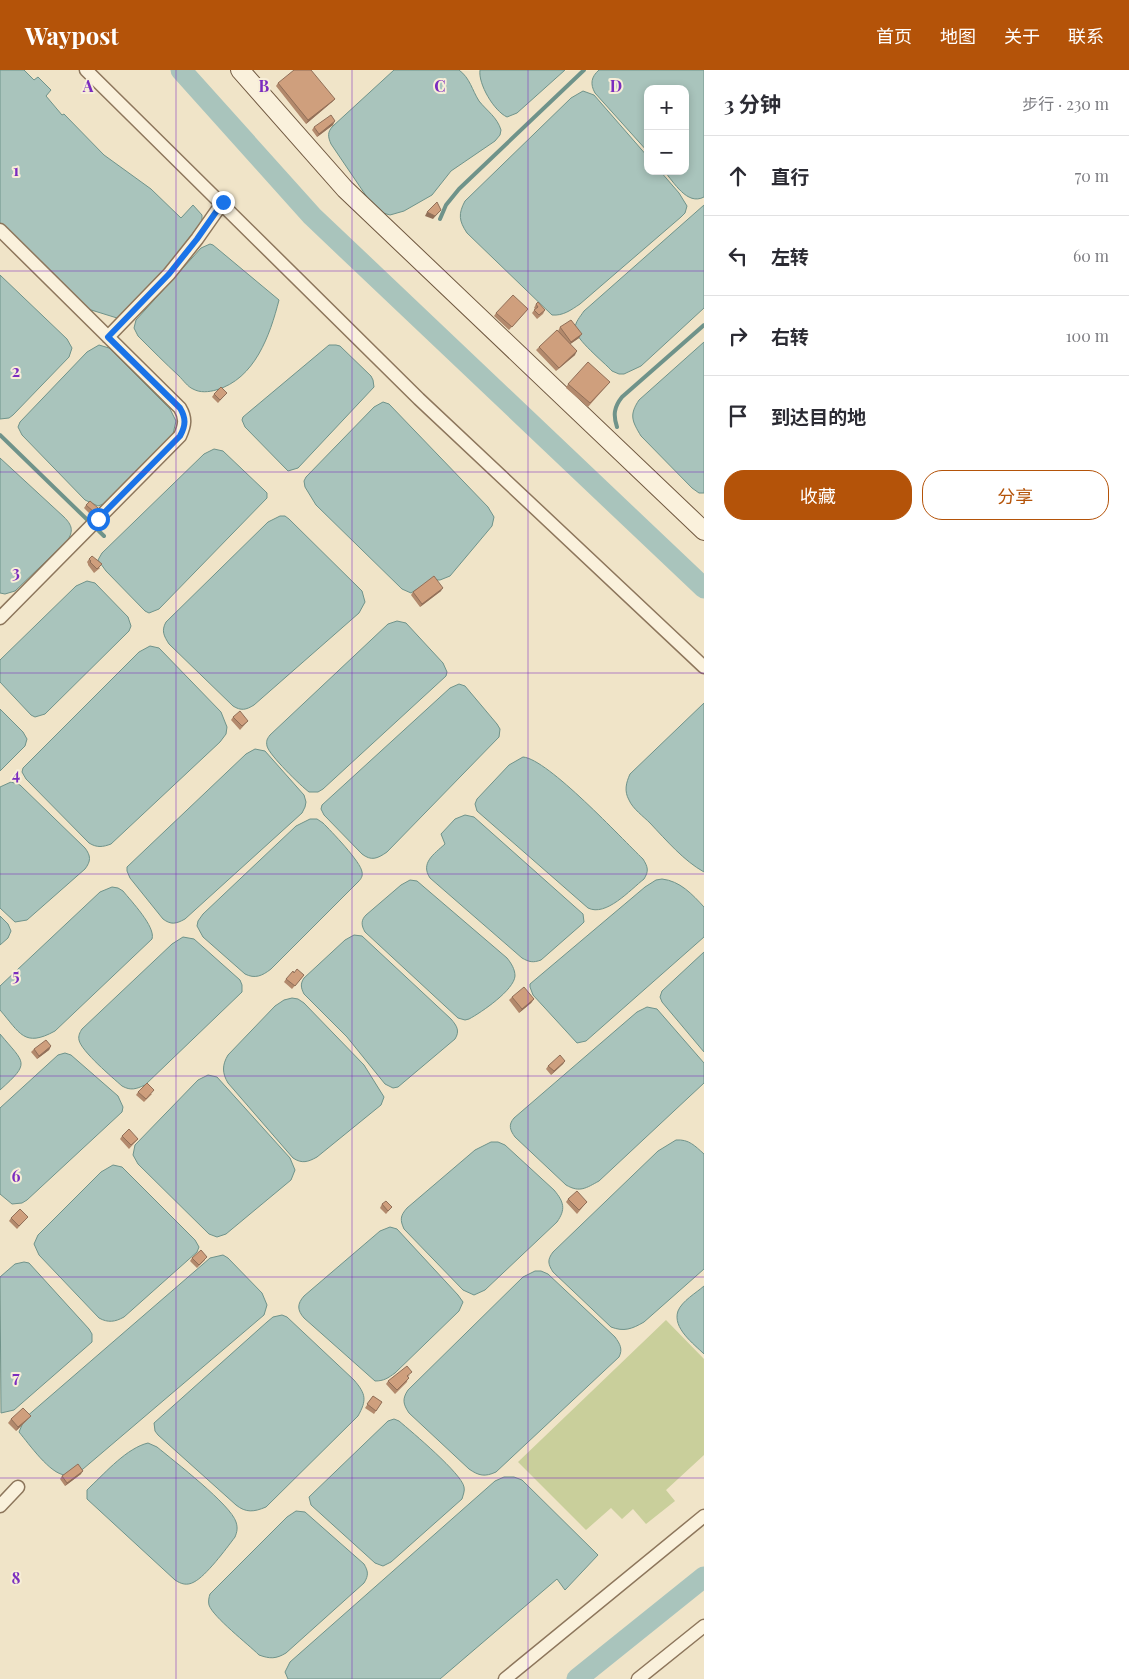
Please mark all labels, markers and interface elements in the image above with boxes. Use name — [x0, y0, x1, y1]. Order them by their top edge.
text: Waypost — [25, 19, 119, 51]
text: 首页 — [876, 24, 912, 48]
text: 地图 — [940, 24, 976, 48]
text: 关于 — [1004, 24, 1040, 48]
text: 联系 — [1068, 24, 1104, 48]
text: A — [82, 75, 94, 96]
text: B — [259, 75, 270, 96]
text: C — [434, 75, 446, 96]
text: D — [610, 75, 622, 96]
map controls — [644, 85, 689, 175]
button: + — [644, 85, 689, 130]
text: 3 分钟 — [724, 89, 781, 117]
text: 步行 · 230 m — [1022, 93, 1109, 114]
button: − — [644, 130, 689, 175]
text: 1 — [13, 159, 19, 180]
icon: ahead — [724, 162, 752, 190]
text: 直行 — [771, 163, 809, 189]
text: 70 m — [1075, 165, 1109, 186]
route end — [212, 191, 235, 214]
icon: left — [724, 242, 752, 270]
text: 左转 — [771, 243, 809, 269]
text: 60 m — [1073, 245, 1109, 266]
icon: right — [724, 322, 752, 350]
text: 右转 — [771, 323, 809, 349]
text: 100 m — [1066, 325, 1109, 346]
text: 2 — [12, 360, 20, 381]
icon: arrive — [724, 402, 752, 430]
text: 到达目的地 — [771, 403, 866, 429]
button: 收藏 — [724, 470, 912, 520]
button: 分享 — [922, 470, 1109, 520]
route start — [87, 508, 110, 531]
text: 3 — [12, 561, 20, 582]
text: 4 — [12, 763, 20, 784]
text: 5 — [12, 964, 20, 985]
text: 6 — [12, 1165, 21, 1186]
text: 7 — [12, 1366, 20, 1387]
text: 8 — [12, 1567, 21, 1588]

